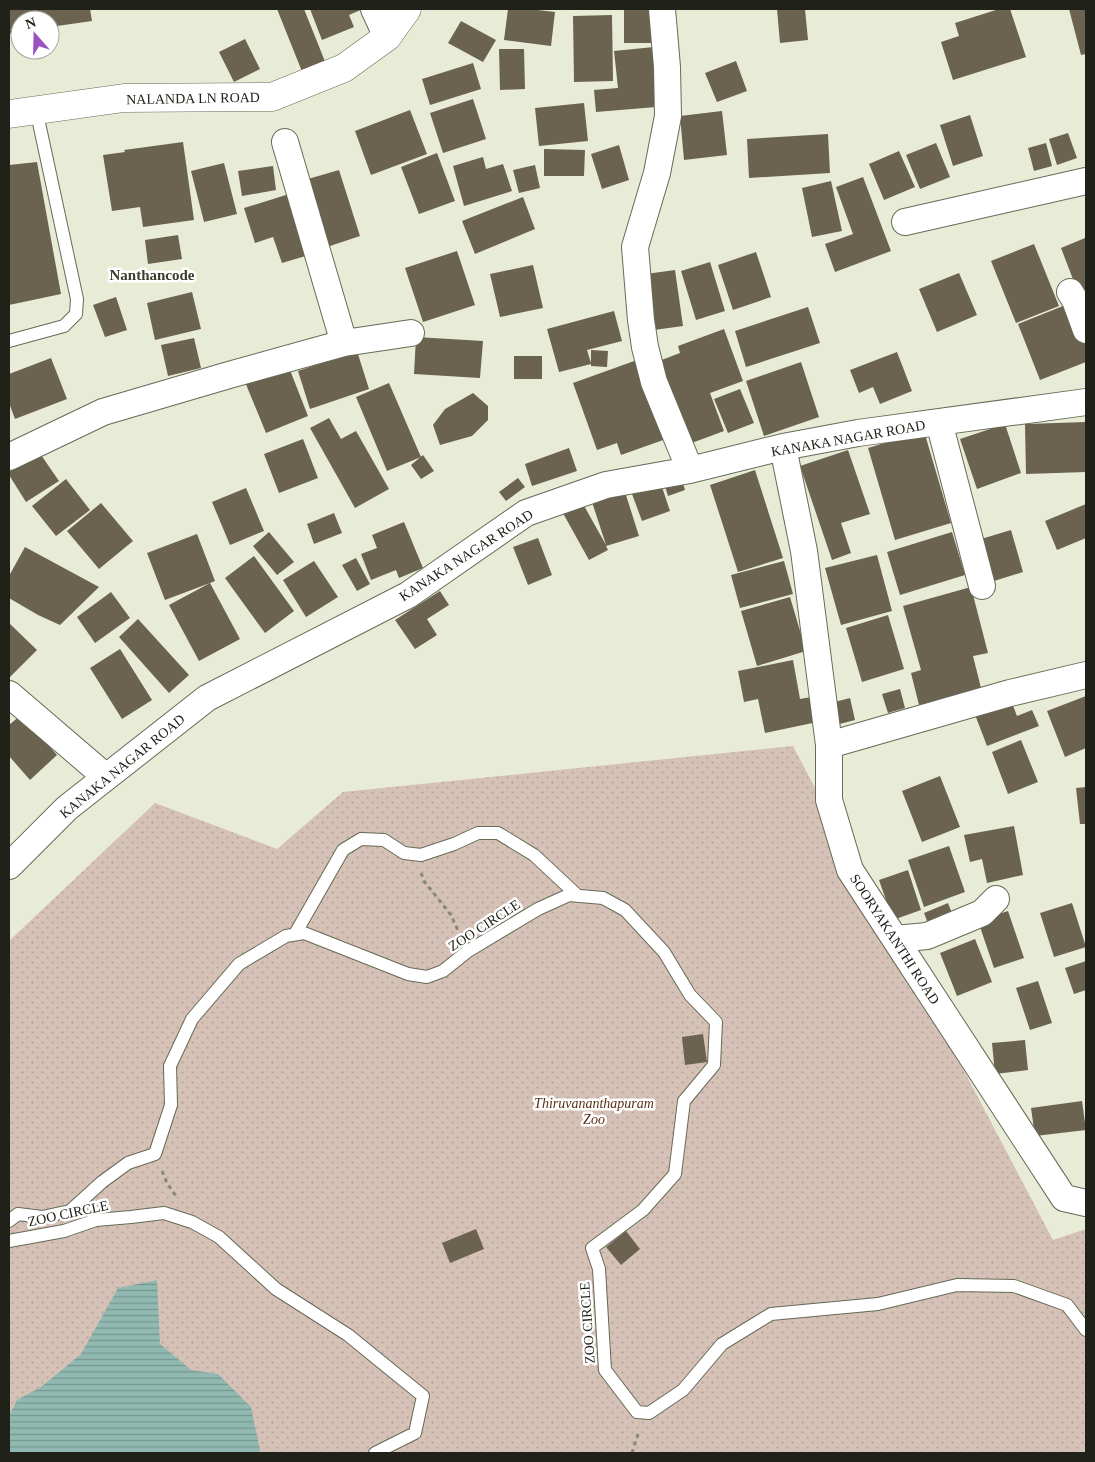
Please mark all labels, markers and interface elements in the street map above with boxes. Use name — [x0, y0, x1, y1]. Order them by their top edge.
north arrow — [10, 10, 60, 60]
text: N — [23, 14, 38, 32]
street label: NALANDA LN ROAD — [126, 90, 260, 107]
district label: Nanthancode — [109, 267, 195, 283]
street label: KANAKA NAGAR ROAD — [770, 418, 926, 459]
street label: KANAKA NAGAR ROAD — [397, 507, 536, 604]
street label: KANAKA NAGAR ROAD — [57, 711, 188, 821]
street label: SOORYAKANTHI ROAD — [847, 871, 942, 1007]
street label: ZOO CIRCLE — [446, 897, 523, 954]
park label: Thiruvananthapuram Zoo — [534, 1096, 654, 1127]
street label: ZOO CIRCLE — [26, 1198, 110, 1229]
street label: ZOO CIRCLE — [577, 1282, 598, 1364]

